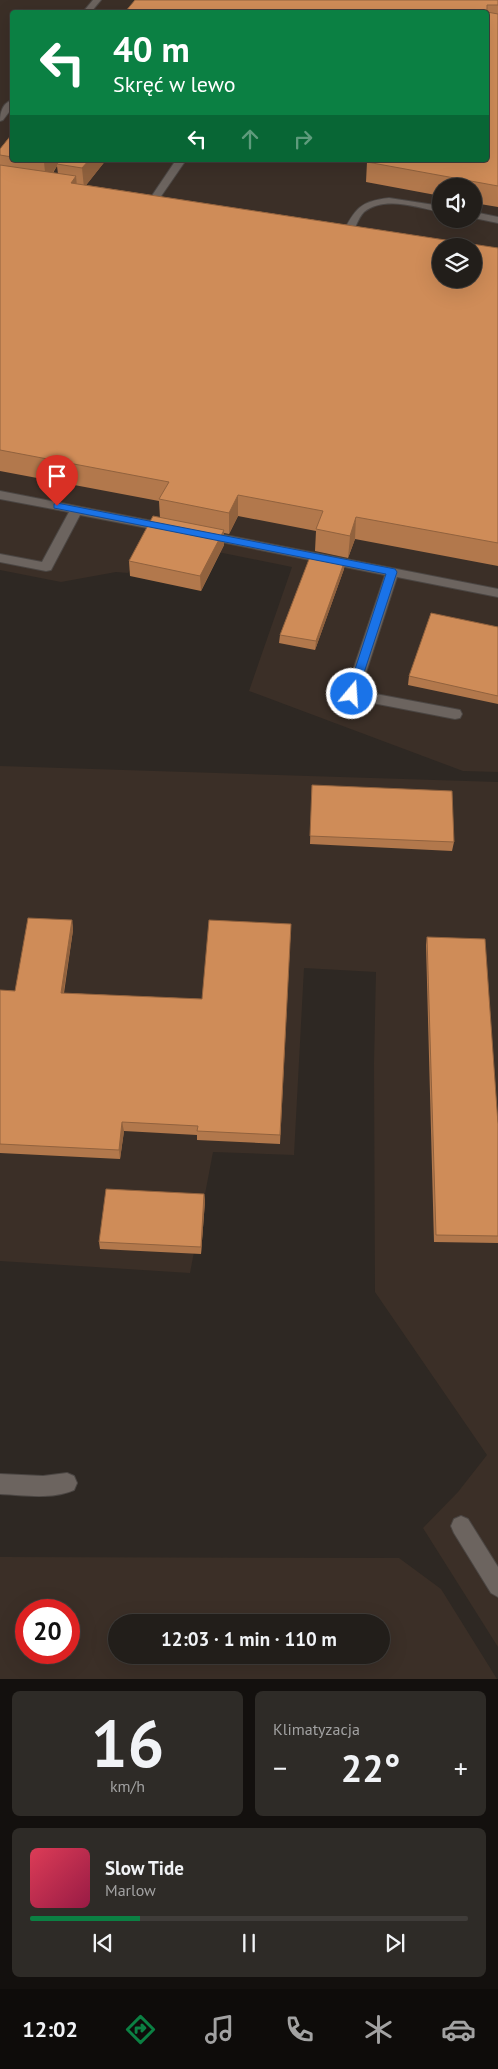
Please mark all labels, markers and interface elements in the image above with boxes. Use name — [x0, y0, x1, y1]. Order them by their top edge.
text: 40 m — [113, 26, 190, 72]
icon: left — [30, 30, 95, 95]
text: Skręć w lewo — [113, 70, 236, 98]
icon: left — [183, 125, 211, 153]
icon: ahead — [236, 125, 264, 153]
icon: right — [289, 125, 317, 153]
map controls — [432, 178, 482, 288]
button: sound — [432, 178, 482, 228]
button: layers — [432, 238, 482, 288]
pin — [36, 455, 78, 506]
icon: arrive — [43, 462, 71, 490]
position arrow — [325, 667, 377, 719]
speed limit sign: 20 — [15, 1599, 80, 1664]
text: 12:03 · 1 min · 110 m — [161, 1627, 337, 1651]
text: 16 — [91, 1701, 164, 1785]
text: Klimatyzacja — [273, 1719, 360, 1739]
text: 22° — [341, 1743, 400, 1792]
text: − — [273, 1749, 287, 1786]
text: + — [454, 1749, 468, 1786]
text: km/h — [110, 1776, 145, 1796]
text: Slow Tide — [105, 1856, 184, 1880]
text: Marlow — [105, 1880, 156, 1900]
icon: previous — [89, 1929, 117, 1957]
icon: pause — [235, 1929, 263, 1957]
icon: next — [381, 1929, 409, 1957]
icon: directions — [123, 2012, 158, 2047]
icon: music — [202, 2012, 237, 2047]
icon: phone — [282, 2012, 317, 2047]
icon: climate — [361, 2012, 396, 2047]
icon: car — [441, 2012, 476, 2047]
text: 12:02 — [22, 2015, 78, 2043]

